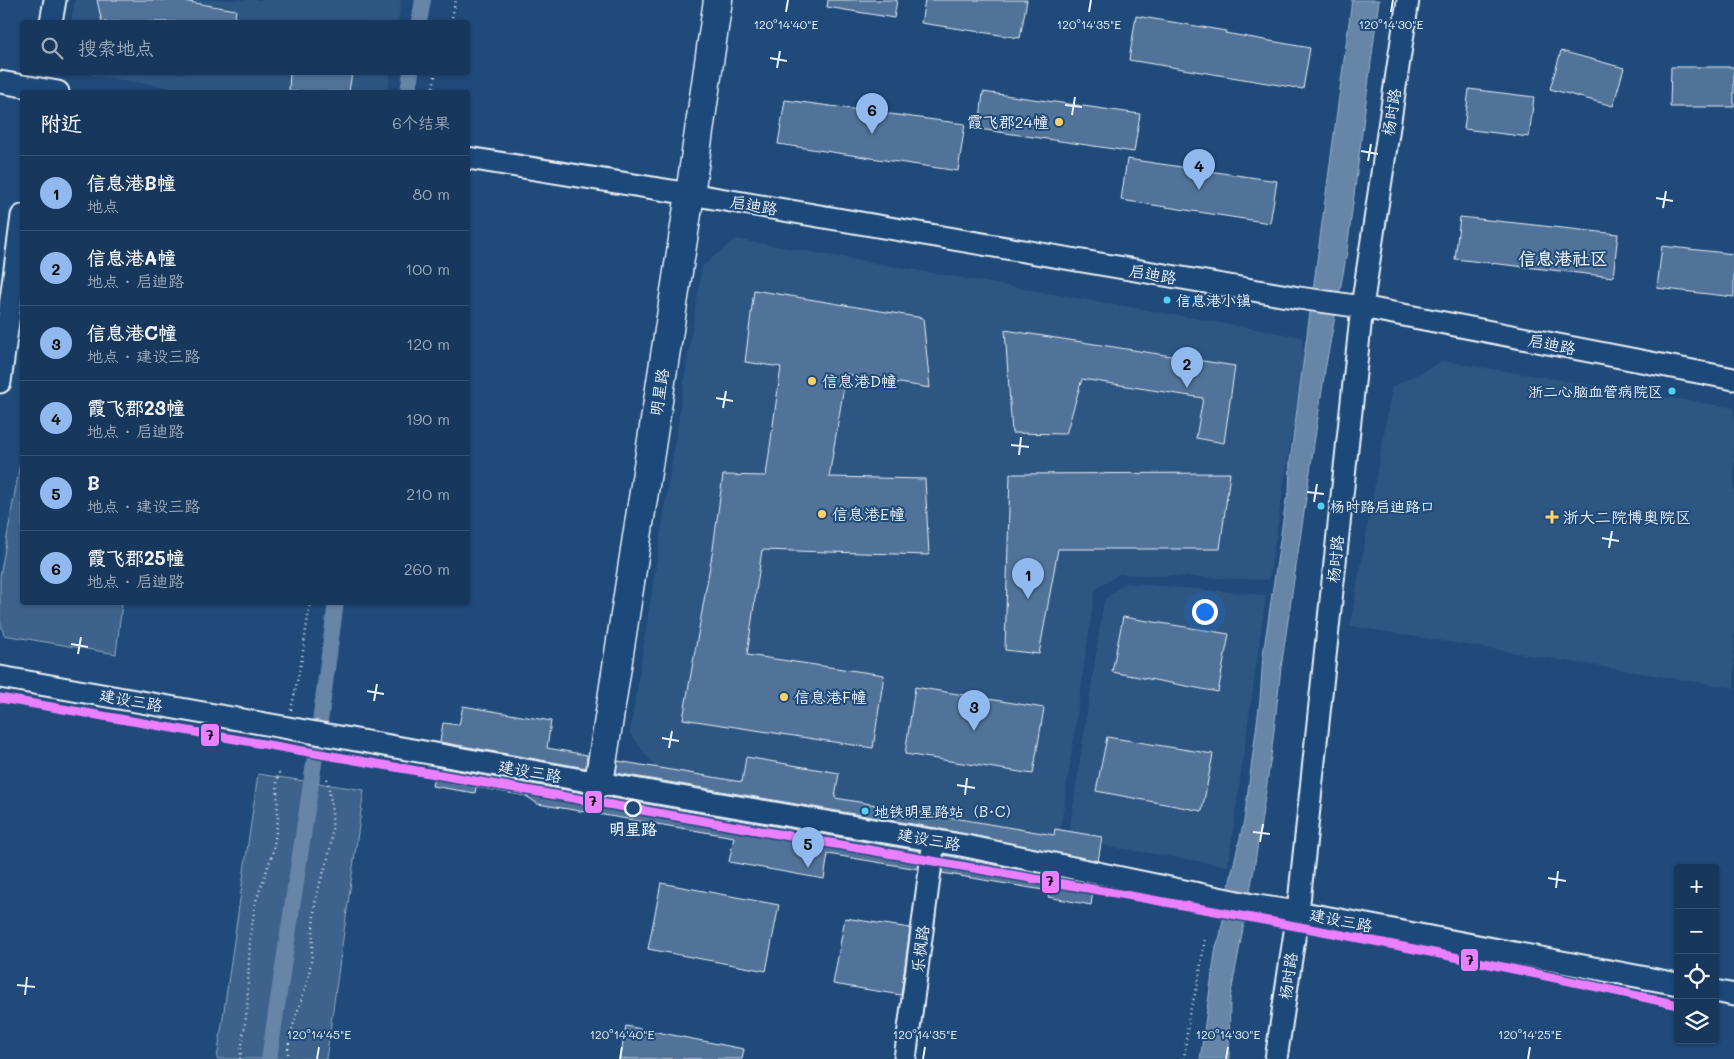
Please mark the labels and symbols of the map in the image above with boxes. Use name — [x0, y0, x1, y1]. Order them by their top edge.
text: 120°14'40"E — [754, 16, 818, 32]
text: 120°14'35"E — [1057, 16, 1121, 32]
text: 120°14'30"E — [1359, 16, 1423, 32]
street label: 杨时路 — [1376, 87, 1405, 137]
pin: 6 — [856, 93, 888, 134]
place label: 霞飞郡24幢 — [967, 111, 1049, 132]
marker: 霞飞郡24幢 — [1053, 116, 1065, 128]
pin: 4 — [1183, 149, 1215, 190]
street label: 启迪路 — [729, 190, 780, 219]
district label: 信息港社区 — [1518, 246, 1608, 270]
street label: 启迪路 — [1128, 259, 1179, 288]
place label: 信息港小镇 — [1176, 290, 1251, 310]
marker: 信息港小镇 — [1162, 295, 1172, 305]
street label: 启迪路 — [1527, 329, 1578, 358]
pin: 2 — [1171, 347, 1203, 388]
street label: 明星路 — [644, 367, 673, 417]
place label: 信息港D幢 — [822, 370, 897, 391]
marker: 信息港D幢 — [806, 375, 818, 387]
place label: 浙二心脑血管病院区 — [1528, 381, 1663, 401]
marker: 浙二心脑血管病院区 — [1667, 386, 1677, 396]
place label: 杨时路启迪路口 — [1330, 496, 1435, 516]
marker: 杨时路启迪路口 — [1316, 501, 1326, 511]
place label: 信息港E幢 — [832, 503, 905, 524]
place label: 浙大二院博奥院区 — [1563, 506, 1691, 527]
marker: 信息港E幢 — [816, 508, 828, 520]
marker: 浙大二院博奥院区 — [1545, 510, 1559, 524]
street label: 杨时路 — [1322, 534, 1347, 584]
pin: 1 — [1012, 558, 1044, 599]
your location — [1192, 599, 1218, 625]
street label: 建设三路 — [98, 684, 164, 715]
place label: 信息港F幢 — [794, 686, 867, 707]
pin: 3 — [958, 690, 990, 731]
marker: 信息港F幢 — [778, 691, 790, 703]
line badge: 7 — [200, 723, 220, 747]
text: 7 — [206, 725, 214, 744]
street label: 建设三路 — [497, 755, 563, 786]
line badge: 7 — [584, 790, 603, 814]
text: 7 — [589, 791, 597, 810]
marker: 明星路 — [624, 799, 642, 817]
place label: 地铁明星路站（B·C） — [874, 801, 1021, 821]
marker: 地铁明星路站（B·C） — [860, 806, 870, 816]
place label: 明星路 — [609, 818, 657, 839]
street label: 建设三路 — [896, 823, 962, 854]
pin: 5 — [792, 827, 824, 868]
line badge: 7 — [1041, 870, 1060, 894]
text: 7 — [1046, 871, 1054, 890]
street label: 建设三路 — [1308, 903, 1375, 936]
street label: 乐枫路 — [906, 924, 933, 974]
line badge: 7 — [1460, 948, 1479, 972]
text: 7 — [1466, 950, 1474, 969]
street label: 杨时路 — [1274, 951, 1301, 1001]
text: 120°14'45"E — [287, 1026, 351, 1042]
text: 120°14'40"E — [590, 1026, 654, 1042]
text: 120°14'35"E — [893, 1026, 957, 1042]
text: 120°14'30"E — [1196, 1026, 1260, 1042]
text: 120°14'25"E — [1498, 1026, 1562, 1042]

